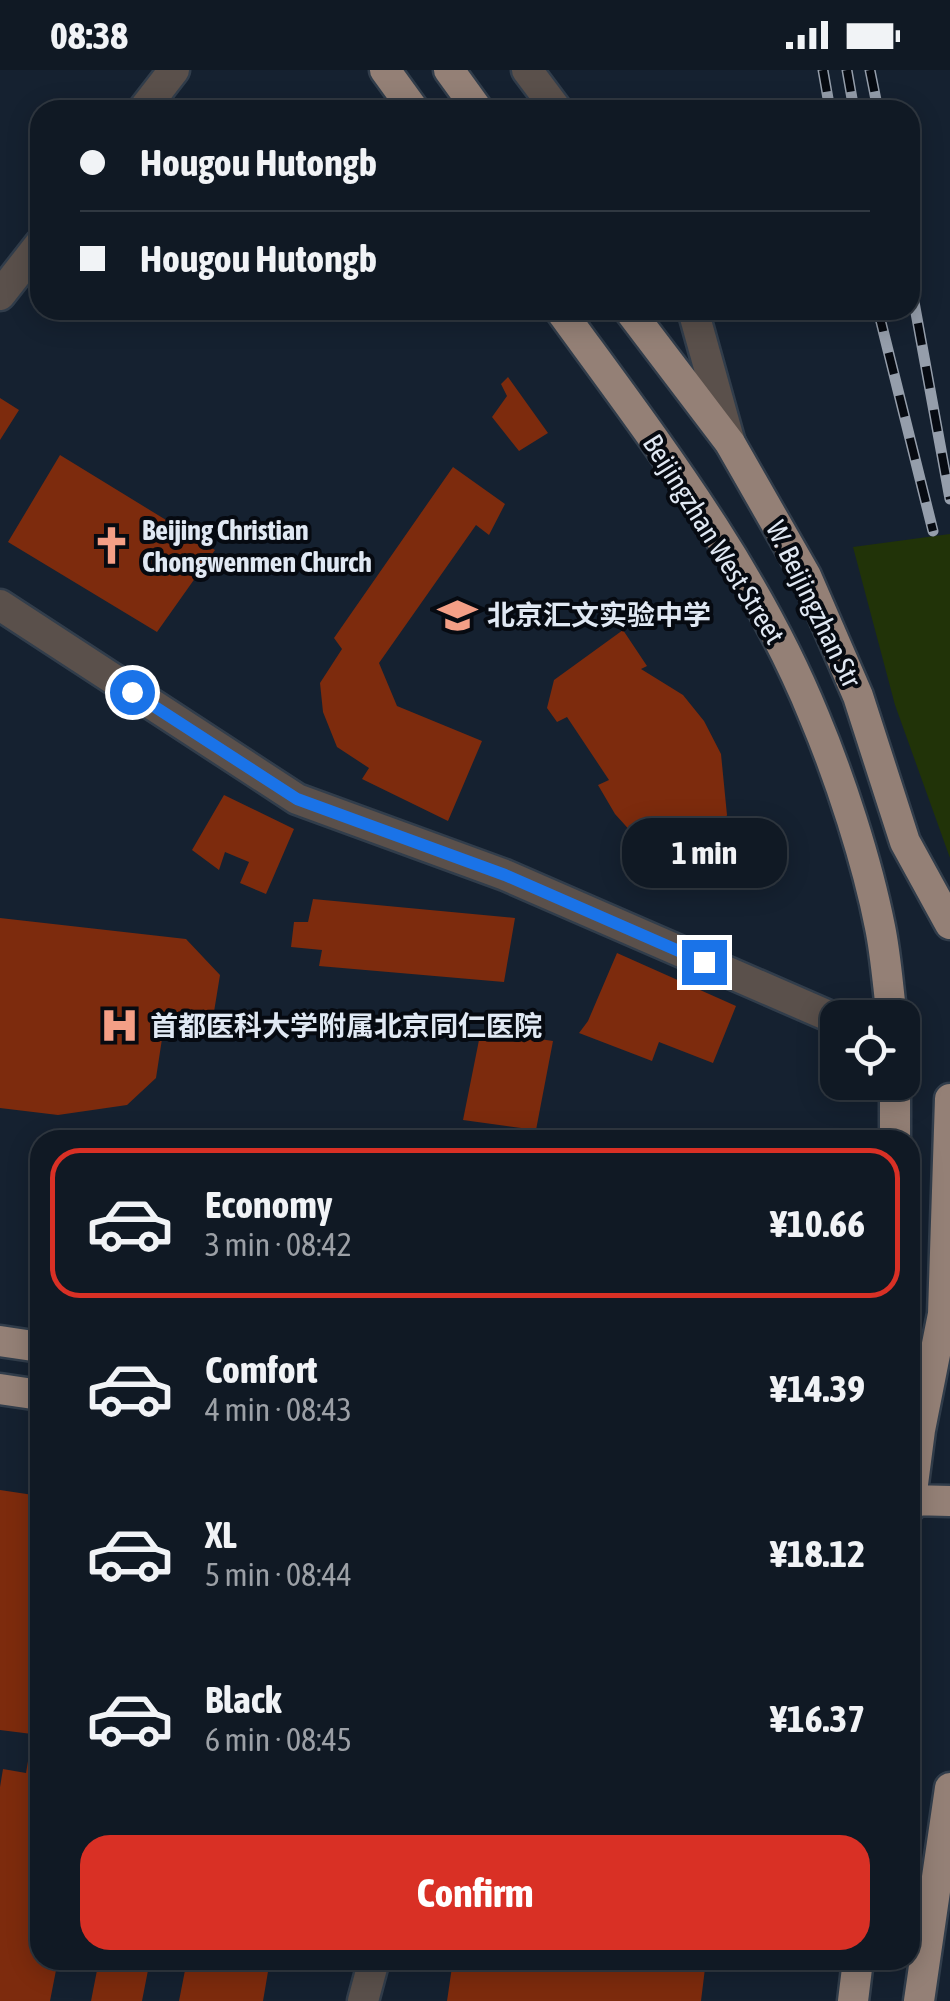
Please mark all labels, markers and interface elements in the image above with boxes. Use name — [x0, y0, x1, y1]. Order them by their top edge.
text: 08:38 — [50, 14, 128, 57]
text: Hougou Hutongb — [140, 141, 377, 184]
text: Hougou Hutongb — [140, 237, 377, 280]
street label: Beijingzhan West Street — [637, 429, 791, 649]
place label: Beijing Christian Chongwenmen Church — [142, 514, 372, 578]
street label: W. Beijingzhan Str — [760, 516, 868, 693]
church icon: Beijing Christian Chongwenmen Church — [91, 525, 133, 567]
school or university icon: 北京汇文实验中学 — [436, 594, 478, 636]
place label: 北京汇文实验中学 — [487, 599, 711, 631]
route start — [110, 670, 155, 715]
callout: 1 min — [622, 817, 786, 887]
text: 1 min — [672, 834, 737, 871]
route end — [682, 940, 727, 985]
map controls — [820, 1000, 920, 1100]
button: locate — [820, 1000, 920, 1100]
hospital icon: 首都医科大学附属北京同仁医院 — [99, 1005, 141, 1047]
place label: 首都医科大学附属北京同仁医院 — [150, 1010, 542, 1042]
icon: car — [85, 1178, 175, 1268]
text: Economy — [205, 1183, 332, 1226]
text: ¥10.66 — [770, 1202, 865, 1245]
text: 3 min · 08:42 — [205, 1226, 352, 1263]
icon: car — [85, 1343, 175, 1433]
text: Comfort — [205, 1348, 317, 1391]
text: ¥14.39 — [770, 1367, 865, 1410]
text: 4 min · 08:43 — [205, 1391, 352, 1428]
icon: car — [85, 1508, 175, 1598]
text: XL — [205, 1513, 237, 1556]
text: ¥18.12 — [770, 1532, 865, 1575]
text: 5 min · 08:44 — [205, 1556, 352, 1593]
icon: car — [85, 1673, 175, 1763]
text: Black — [205, 1678, 282, 1721]
text: ¥16.37 — [770, 1697, 865, 1740]
text: 6 min · 08:45 — [205, 1721, 352, 1758]
button: Confirm — [80, 1835, 870, 1950]

